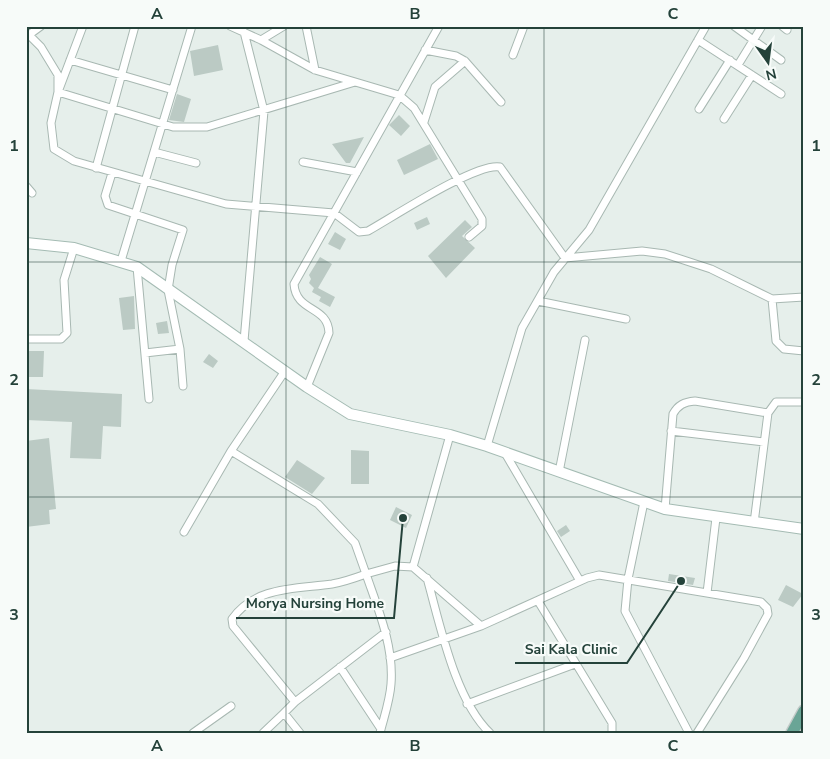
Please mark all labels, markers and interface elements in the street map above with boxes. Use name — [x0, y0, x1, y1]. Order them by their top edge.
text: A — [151, 3, 163, 25]
text: B — [409, 3, 421, 25]
text: C — [668, 3, 679, 25]
north arrow — [742, 38, 792, 88]
text: N — [764, 64, 778, 85]
text: 1 — [9, 135, 19, 157]
text: 1 — [811, 135, 821, 157]
text: 2 — [9, 369, 19, 391]
text: 2 — [811, 369, 821, 391]
callout: Morya Nursing Home — [236, 589, 394, 618]
text: Morya Nursing Home — [246, 594, 385, 613]
text: 3 — [9, 604, 19, 626]
text: 3 — [811, 604, 821, 626]
callout: Sai Kala Clinic — [515, 634, 627, 663]
text: Sai Kala Clinic — [525, 640, 618, 659]
text: A — [151, 735, 163, 757]
text: B — [409, 735, 421, 757]
text: C — [668, 735, 679, 757]

